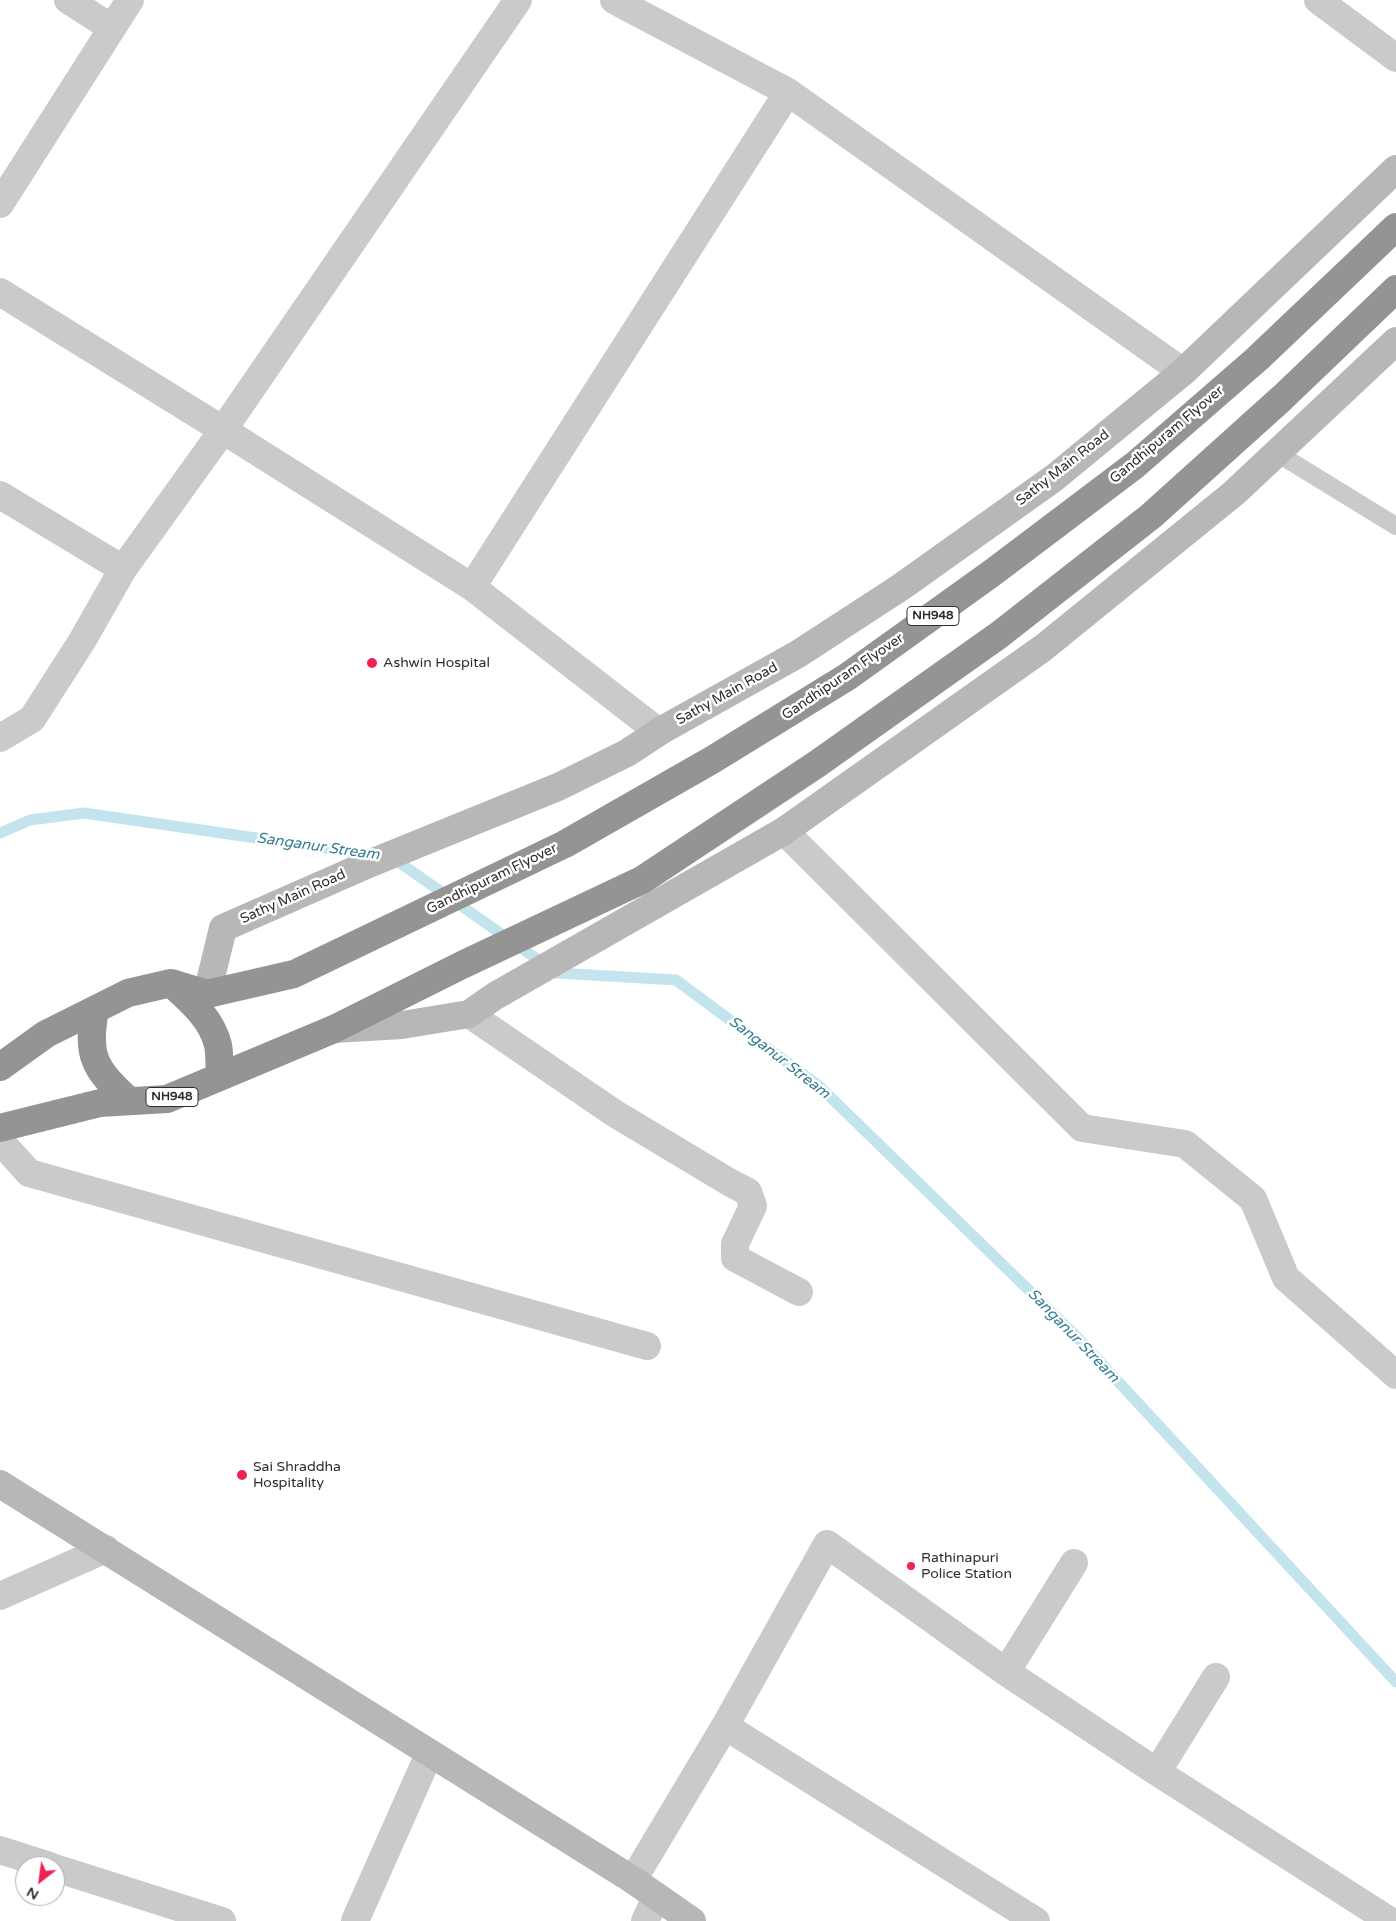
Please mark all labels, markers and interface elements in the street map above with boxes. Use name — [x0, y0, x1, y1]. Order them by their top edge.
street label: Gandhipuram Flyover — [1107, 383, 1227, 487]
street label: Sathy Main Road — [1013, 426, 1113, 510]
road number: NH948 — [907, 606, 959, 626]
street label: Gandhipuram Flyover — [779, 630, 907, 724]
place label: Ashwin Hospital — [383, 655, 490, 671]
marker: Ashwin Hospital — [365, 656, 379, 670]
street label: Sathy Main Road — [673, 659, 781, 729]
water label: Sanganur Stream — [256, 830, 380, 864]
street label: Gandhipuram Flyover — [424, 840, 560, 918]
street label: Sathy Main Road — [238, 866, 348, 928]
water label: Sanganur Stream — [725, 1013, 833, 1103]
road number: NH948 — [146, 1088, 198, 1106]
water label: Sanganur Stream — [1024, 1285, 1122, 1387]
place label: Sai Shraddha Hospitality — [253, 1459, 341, 1491]
marker: Sai Shraddha Hospitality — [235, 1468, 249, 1482]
place label: Rathinapuri Police Station — [921, 1550, 1012, 1582]
marker: Rathinapuri Police Station — [905, 1560, 917, 1572]
north arrow — [15, 1856, 65, 1906]
text: N — [24, 1883, 42, 1904]

